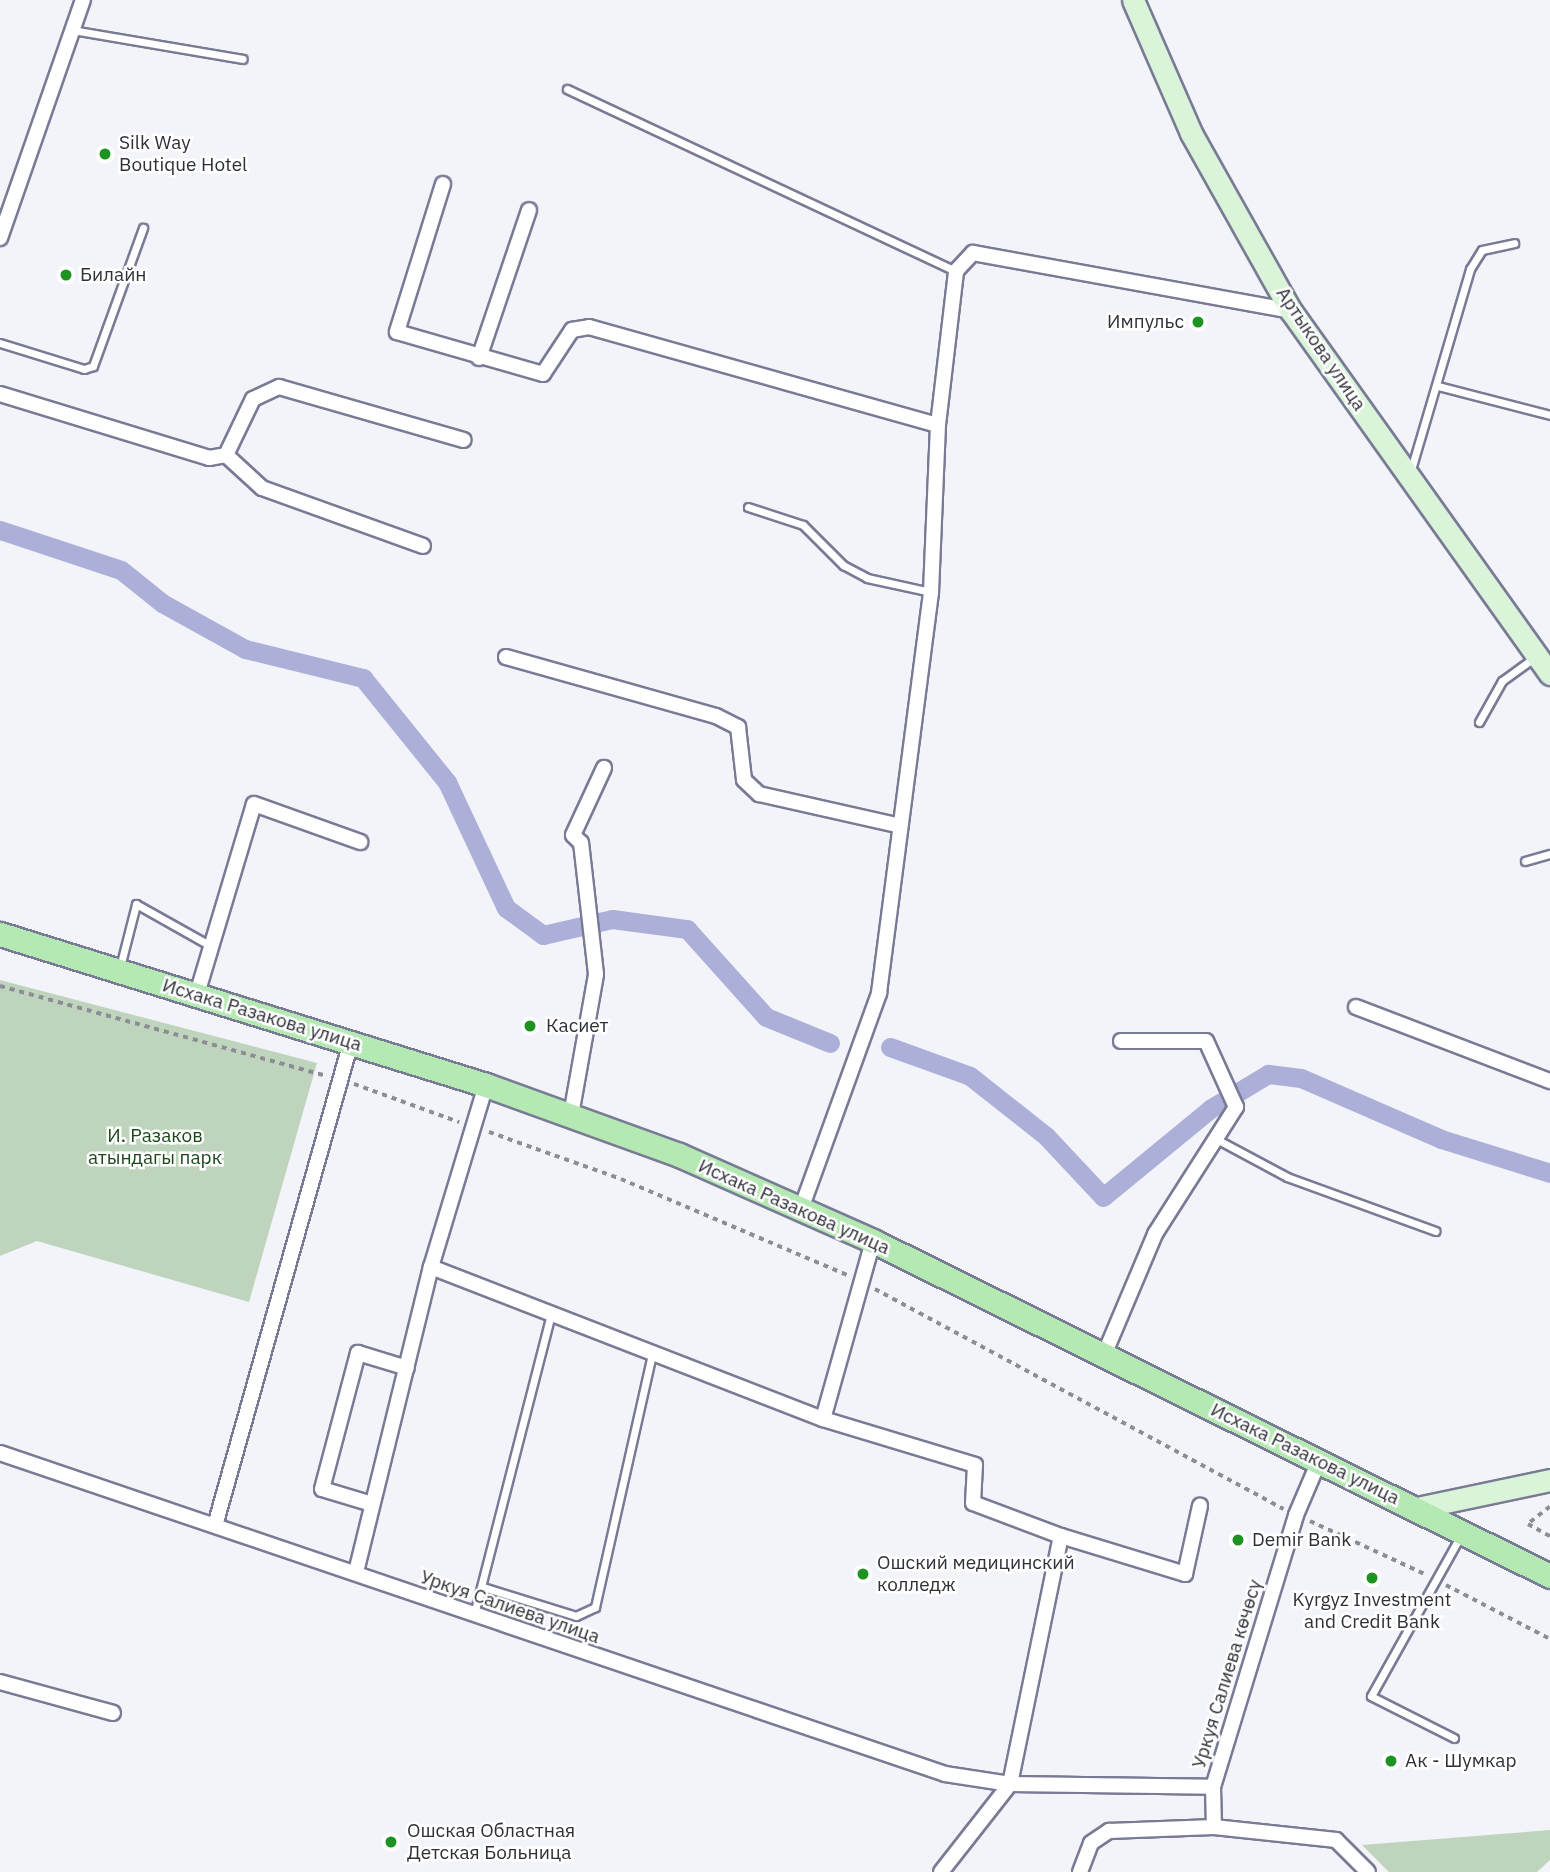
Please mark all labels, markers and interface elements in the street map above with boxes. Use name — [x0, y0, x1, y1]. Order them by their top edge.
place label: Silk Way Boutique Hotel — [119, 132, 247, 176]
marker: Silk Way Boutique Hotel — [97, 146, 113, 162]
place label: Билайн — [80, 264, 146, 286]
marker: Билайн — [58, 267, 74, 283]
street label: Артыкова улица — [1271, 283, 1371, 415]
place label: Импульс — [1107, 311, 1184, 333]
marker: Импульс — [1190, 314, 1206, 330]
street label: Исхака Разакова улица — [160, 974, 364, 1056]
place label: Касиет — [546, 1015, 609, 1037]
marker: Касиет — [520, 1016, 540, 1036]
park label: И. Разаков атындагы парк — [88, 1125, 222, 1169]
street label: Исхака Разакова улица — [695, 1154, 893, 1260]
street label: Исхака Разакова улица — [1207, 1398, 1403, 1510]
place label: Demir Bank — [1252, 1529, 1351, 1551]
marker: Demir Bank — [1230, 1532, 1246, 1548]
place label: Ошский медицинский колледж — [877, 1552, 1075, 1596]
street label: Уркуя Салиева улица — [417, 1566, 603, 1648]
marker: Ошский медицинский колледж — [855, 1566, 871, 1582]
marker: Kyrgyz Investment and Credit Bank — [1364, 1570, 1380, 1586]
street label: Уркуя Салиева көчөсү — [1187, 1577, 1267, 1771]
place label: Kyrgyz Investment and Credit Bank — [1293, 1589, 1451, 1633]
place label: Ак - Шумкар — [1405, 1750, 1516, 1772]
marker: Ак - Шумкар — [1383, 1753, 1399, 1769]
place label: Ошская Областная Детская Больница — [407, 1820, 575, 1864]
marker: Ошская Областная Детская Больница — [381, 1832, 401, 1852]

